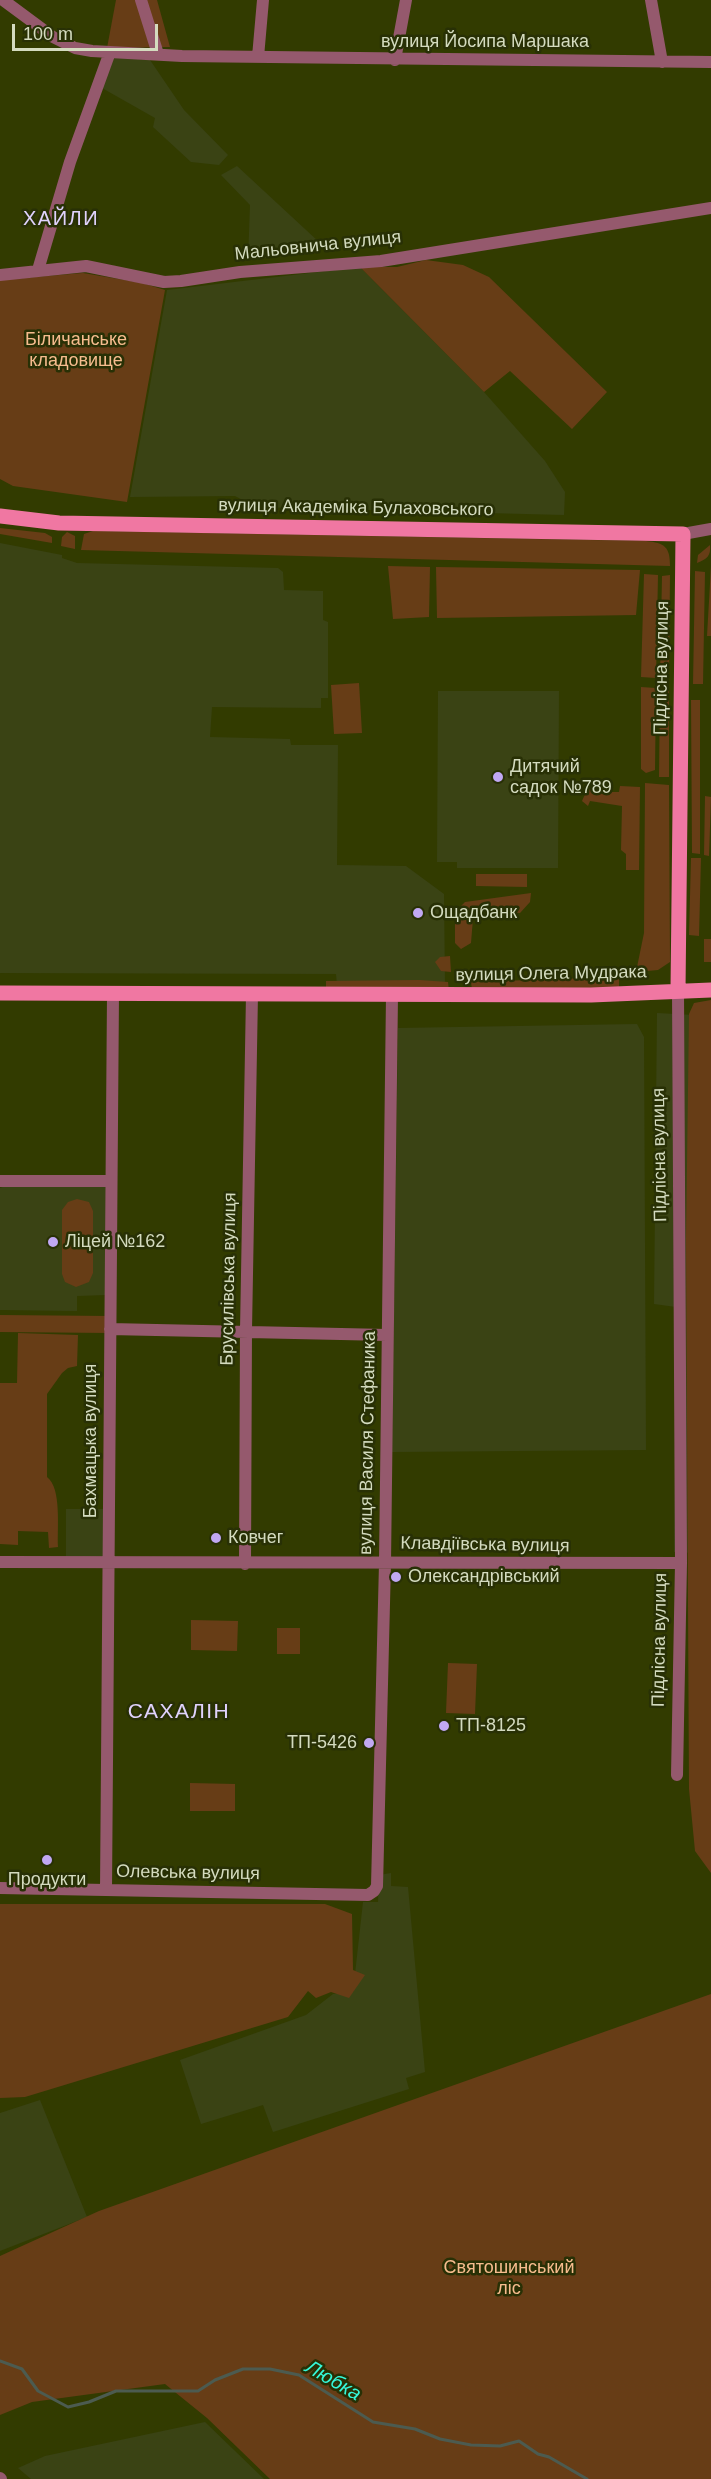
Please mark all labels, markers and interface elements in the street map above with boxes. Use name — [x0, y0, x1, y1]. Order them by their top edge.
scale bar — [15, 12, 160, 50]
text: 100 m — [23, 24, 73, 44]
street label: вулиця Йосипа Маршака — [381, 31, 589, 53]
district label: ХАЙЛИ — [23, 207, 99, 231]
street label: Мальовнича вулиця — [234, 227, 402, 265]
park label: Біличанське кладовище — [25, 329, 127, 372]
street label: вулиця Академіка Булаховського — [218, 495, 494, 521]
street label: Підлісна вулиця — [650, 601, 674, 735]
place label: Дитячий садок №789 — [510, 756, 612, 798]
marker: Дитячий садок №789 — [491, 770, 505, 784]
place label: Ощадбанк — [430, 902, 517, 924]
marker: Ощадбанк — [411, 906, 425, 920]
street label: вулиця Олега Мудрака — [455, 962, 647, 986]
street label: Підлісна вулиця — [648, 1088, 672, 1222]
street label: Брусилівська вулиця — [217, 1192, 241, 1366]
place label: Ліцей №162 — [65, 1231, 165, 1253]
marker: Ліцей №162 — [46, 1235, 60, 1249]
street label: вулиця Василя Стефаника — [355, 1331, 381, 1555]
street label: Бахмацька вулиця — [80, 1364, 102, 1518]
place label: Ковчег — [228, 1527, 283, 1549]
marker: Ковчег — [209, 1531, 223, 1545]
street label: Клавдіївська вулиця — [400, 1533, 570, 1557]
place label: Олександрівський — [408, 1566, 560, 1588]
marker: Олександрівський — [389, 1570, 403, 1584]
street label: Підлісна вулиця — [648, 1573, 672, 1707]
district label: САХАЛІН — [128, 1699, 230, 1725]
place label: ТП-8125 — [456, 1715, 526, 1737]
marker: ТП-8125 — [437, 1719, 451, 1733]
place label: ТП-5426 — [287, 1732, 357, 1754]
marker: ТП-5426 — [362, 1736, 376, 1750]
marker: Продукти — [40, 1853, 54, 1867]
street label: Олевська вулиця — [116, 1861, 260, 1885]
place label: Продукти — [8, 1869, 86, 1891]
park label: Святошинський ліс — [444, 2257, 574, 2300]
water label: Любка — [301, 2355, 365, 2407]

